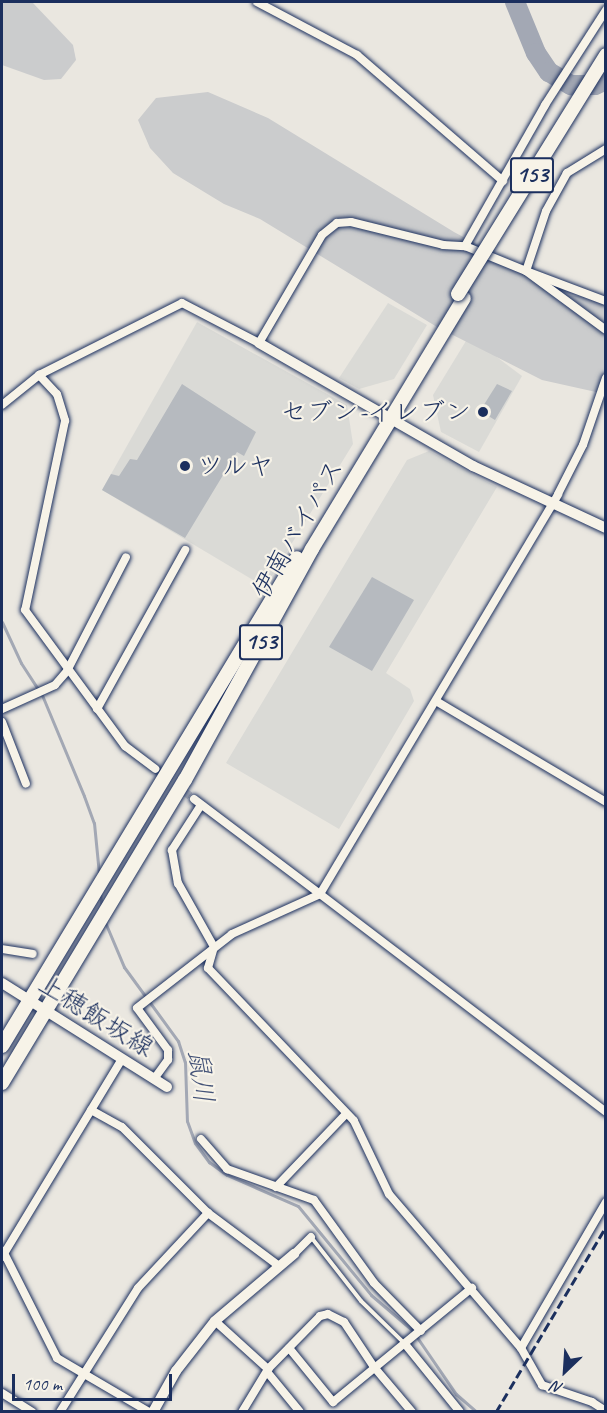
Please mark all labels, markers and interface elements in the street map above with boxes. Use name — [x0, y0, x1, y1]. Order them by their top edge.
road number: 153 — [510, 154, 554, 196]
place label: セブン-イレブン — [281, 396, 471, 428]
marker: セブン-イレブン — [476, 405, 490, 419]
place label: ツルヤ — [197, 450, 275, 482]
street label: 伊南バイパス — [245, 454, 351, 604]
marker: ツルヤ — [178, 459, 192, 473]
road number: 153 — [238, 621, 284, 663]
street label: 上穂飯坂線 — [33, 968, 159, 1064]
water label: 鼠川 — [182, 1047, 220, 1105]
north arrow — [535, 1341, 595, 1401]
scale bar — [15, 1362, 176, 1400]
text: 100 m — [23, 1373, 62, 1395]
text: N — [549, 1376, 566, 1398]

